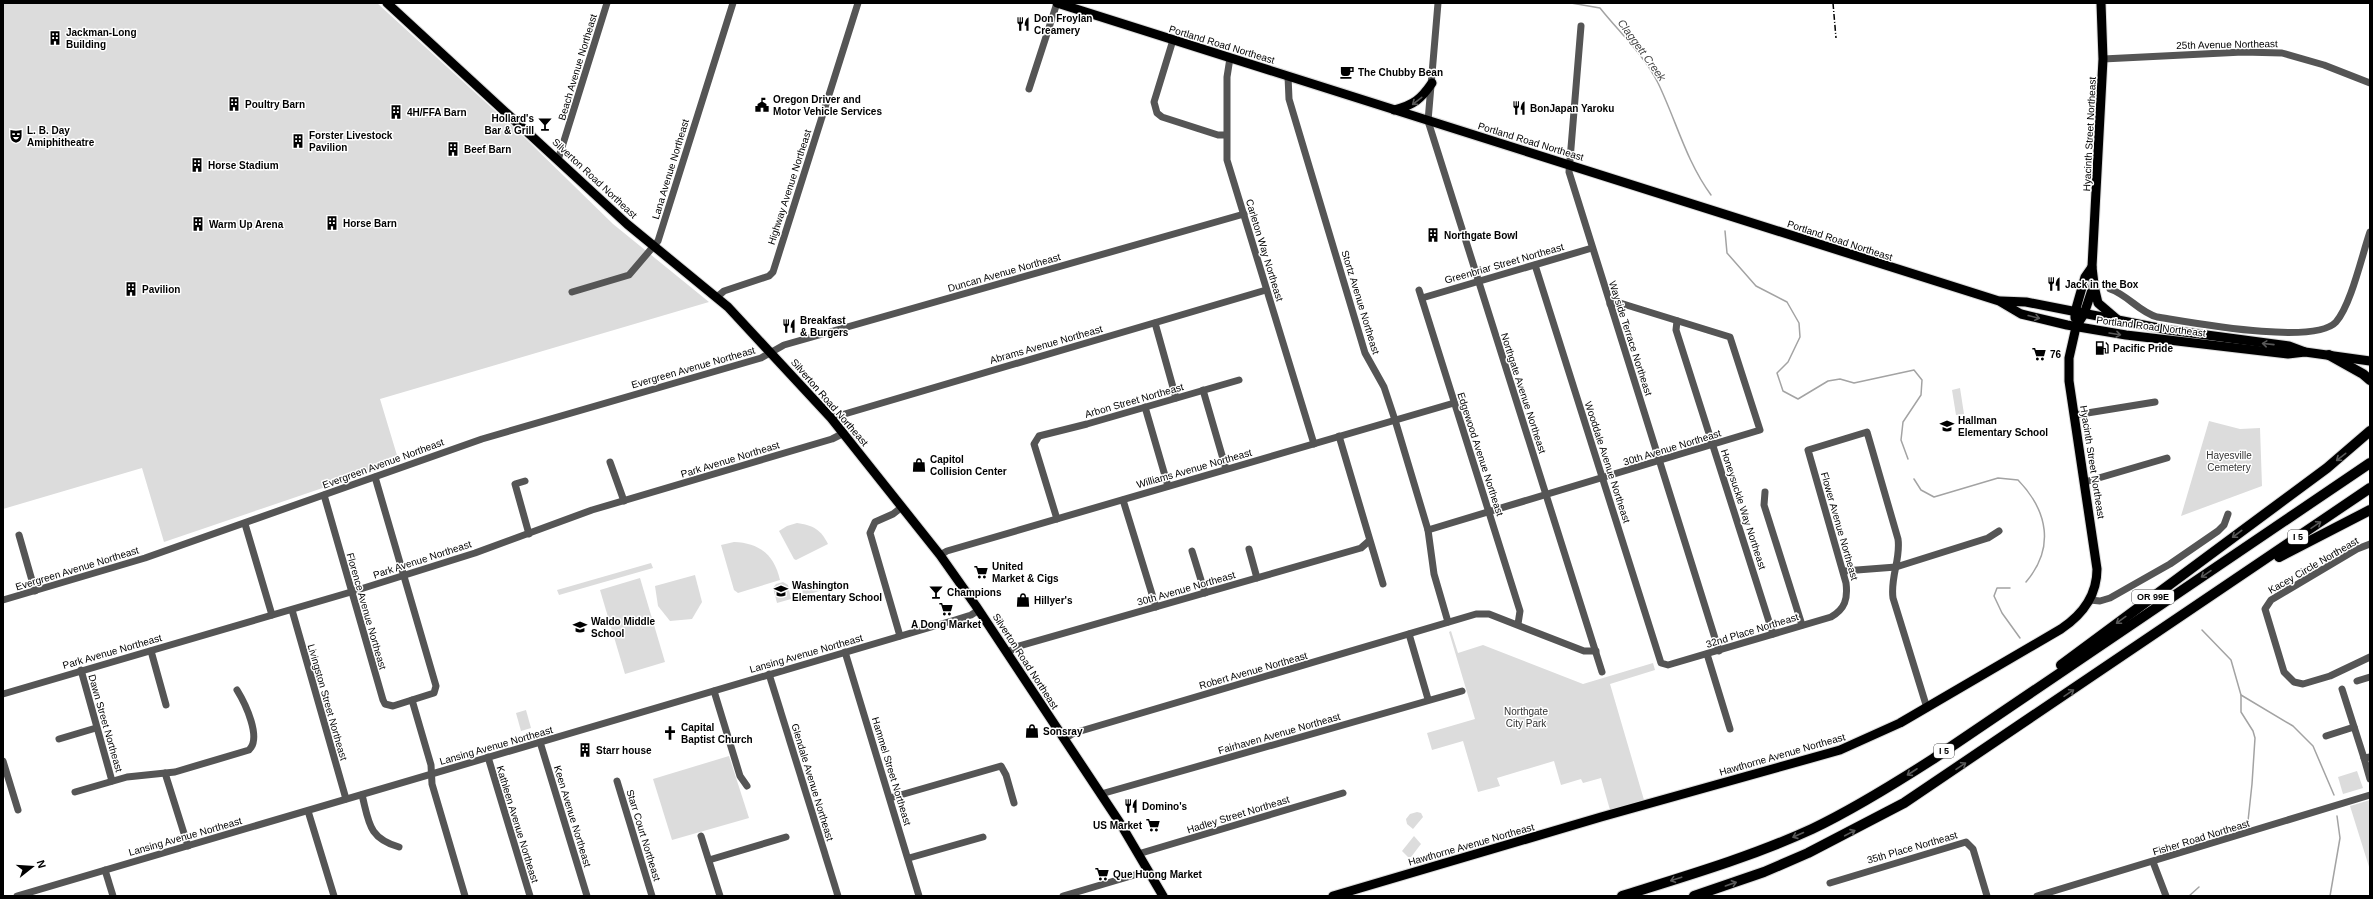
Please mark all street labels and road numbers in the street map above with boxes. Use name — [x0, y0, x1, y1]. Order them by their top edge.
street label: Beach Avenue Northeast — [556, 13, 599, 122]
street label: Portland Road Northeast — [1168, 23, 1276, 66]
street label: 25th Avenue Northeast — [2176, 38, 2278, 51]
street label: Hyacinth Street Northeast — [2081, 76, 2098, 191]
street label: Lana Avenue Northeast — [650, 117, 691, 221]
street label: Portland Road Northeast — [1477, 120, 1585, 163]
street label: Highway Avenue Northeast — [766, 128, 813, 246]
street label: Silverton Road Northeast — [550, 136, 639, 221]
street label: Carleton Way Northeast — [1244, 198, 1285, 303]
street label: Portland Road Northeast — [1786, 218, 1894, 263]
street label: Greenbriar Street Northeast — [1443, 241, 1565, 286]
street label: Stortz Avenue Northeast — [1339, 249, 1382, 356]
street label: Duncan Avenue Northeast — [947, 251, 1062, 294]
street label: Wayside Terrace Northeast — [1607, 279, 1654, 397]
street label: Portland Road Northeast — [2096, 314, 2206, 339]
street label: Abrams Avenue Northeast — [989, 323, 1104, 366]
street label: Northgate Avenue Northeast — [1499, 332, 1548, 455]
street label: Evergreen Avenue Northeast — [630, 344, 756, 390]
street label: Silverton Road Northeast — [789, 357, 871, 448]
street label: Arbon Street Northeast — [1083, 381, 1185, 420]
street label: Edgewood Avenue Northeast — [1455, 391, 1506, 518]
street label: Wooddale Avenue Northeast — [1583, 400, 1632, 524]
street label: Hyacinth Street Northeast — [2078, 405, 2107, 520]
street label: 30th Avenue Northeast — [1622, 427, 1723, 468]
street label: Evergreen Avenue Northeast — [321, 436, 446, 491]
street label: Park Avenue Northeast — [679, 439, 781, 480]
street label: Williams Avenue Northeast — [1135, 447, 1253, 490]
street label: Honeysuckle Way Northeast — [1719, 448, 1768, 571]
street label: Flower Avenue Northeast — [1819, 471, 1860, 582]
road number: I 5 — [2288, 530, 2308, 544]
street label: Kacey Circle Northeast — [2266, 535, 2360, 596]
street label: Park Avenue Northeast — [372, 538, 473, 581]
street label: Evergreen Avenue Northeast — [14, 544, 140, 592]
street label: Florence Avenue Northeast — [345, 551, 389, 671]
street label: 30th Avenue Northeast — [1136, 569, 1237, 608]
road number: OR 99E — [2132, 590, 2174, 604]
street label: Silverton Road Northeast — [991, 611, 1061, 711]
street label: 32nd Place Northeast — [1705, 611, 1800, 650]
street label: Park Avenue Northeast — [61, 632, 163, 671]
street label: Lansing Avenue Northeast — [748, 632, 864, 675]
street label: Livingston Street Northeast — [306, 643, 349, 762]
street label: Robert Avenue Northeast — [1198, 650, 1309, 691]
street label: Dawn Street Northeast — [86, 673, 125, 773]
street label: Fairhaven Avenue Northeast — [1217, 711, 1342, 756]
street label: Hammel Street Northeast — [870, 716, 913, 827]
street label: Glendale Avenue Northeast — [789, 722, 836, 842]
street label: Lansing Avenue Northeast — [438, 724, 554, 767]
street label: Hawthorne Avenue Northeast — [1718, 731, 1847, 778]
road number: I 5 — [1934, 744, 1954, 758]
street label: Kathleen Avenue Northeast — [494, 764, 541, 884]
street label: Keen Avenue Northeast — [552, 764, 593, 868]
street label: Starr Court Northeast — [624, 788, 663, 882]
street label: Hadley Street Northeast — [1186, 794, 1291, 835]
street label: Lansing Avenue Northeast — [127, 815, 243, 858]
street label: Fisher Road Northeast — [2151, 817, 2251, 857]
street label: Hawthorne Avenue Northeast — [1407, 821, 1536, 868]
street label: 35th Place Northeast — [1866, 829, 1959, 866]

